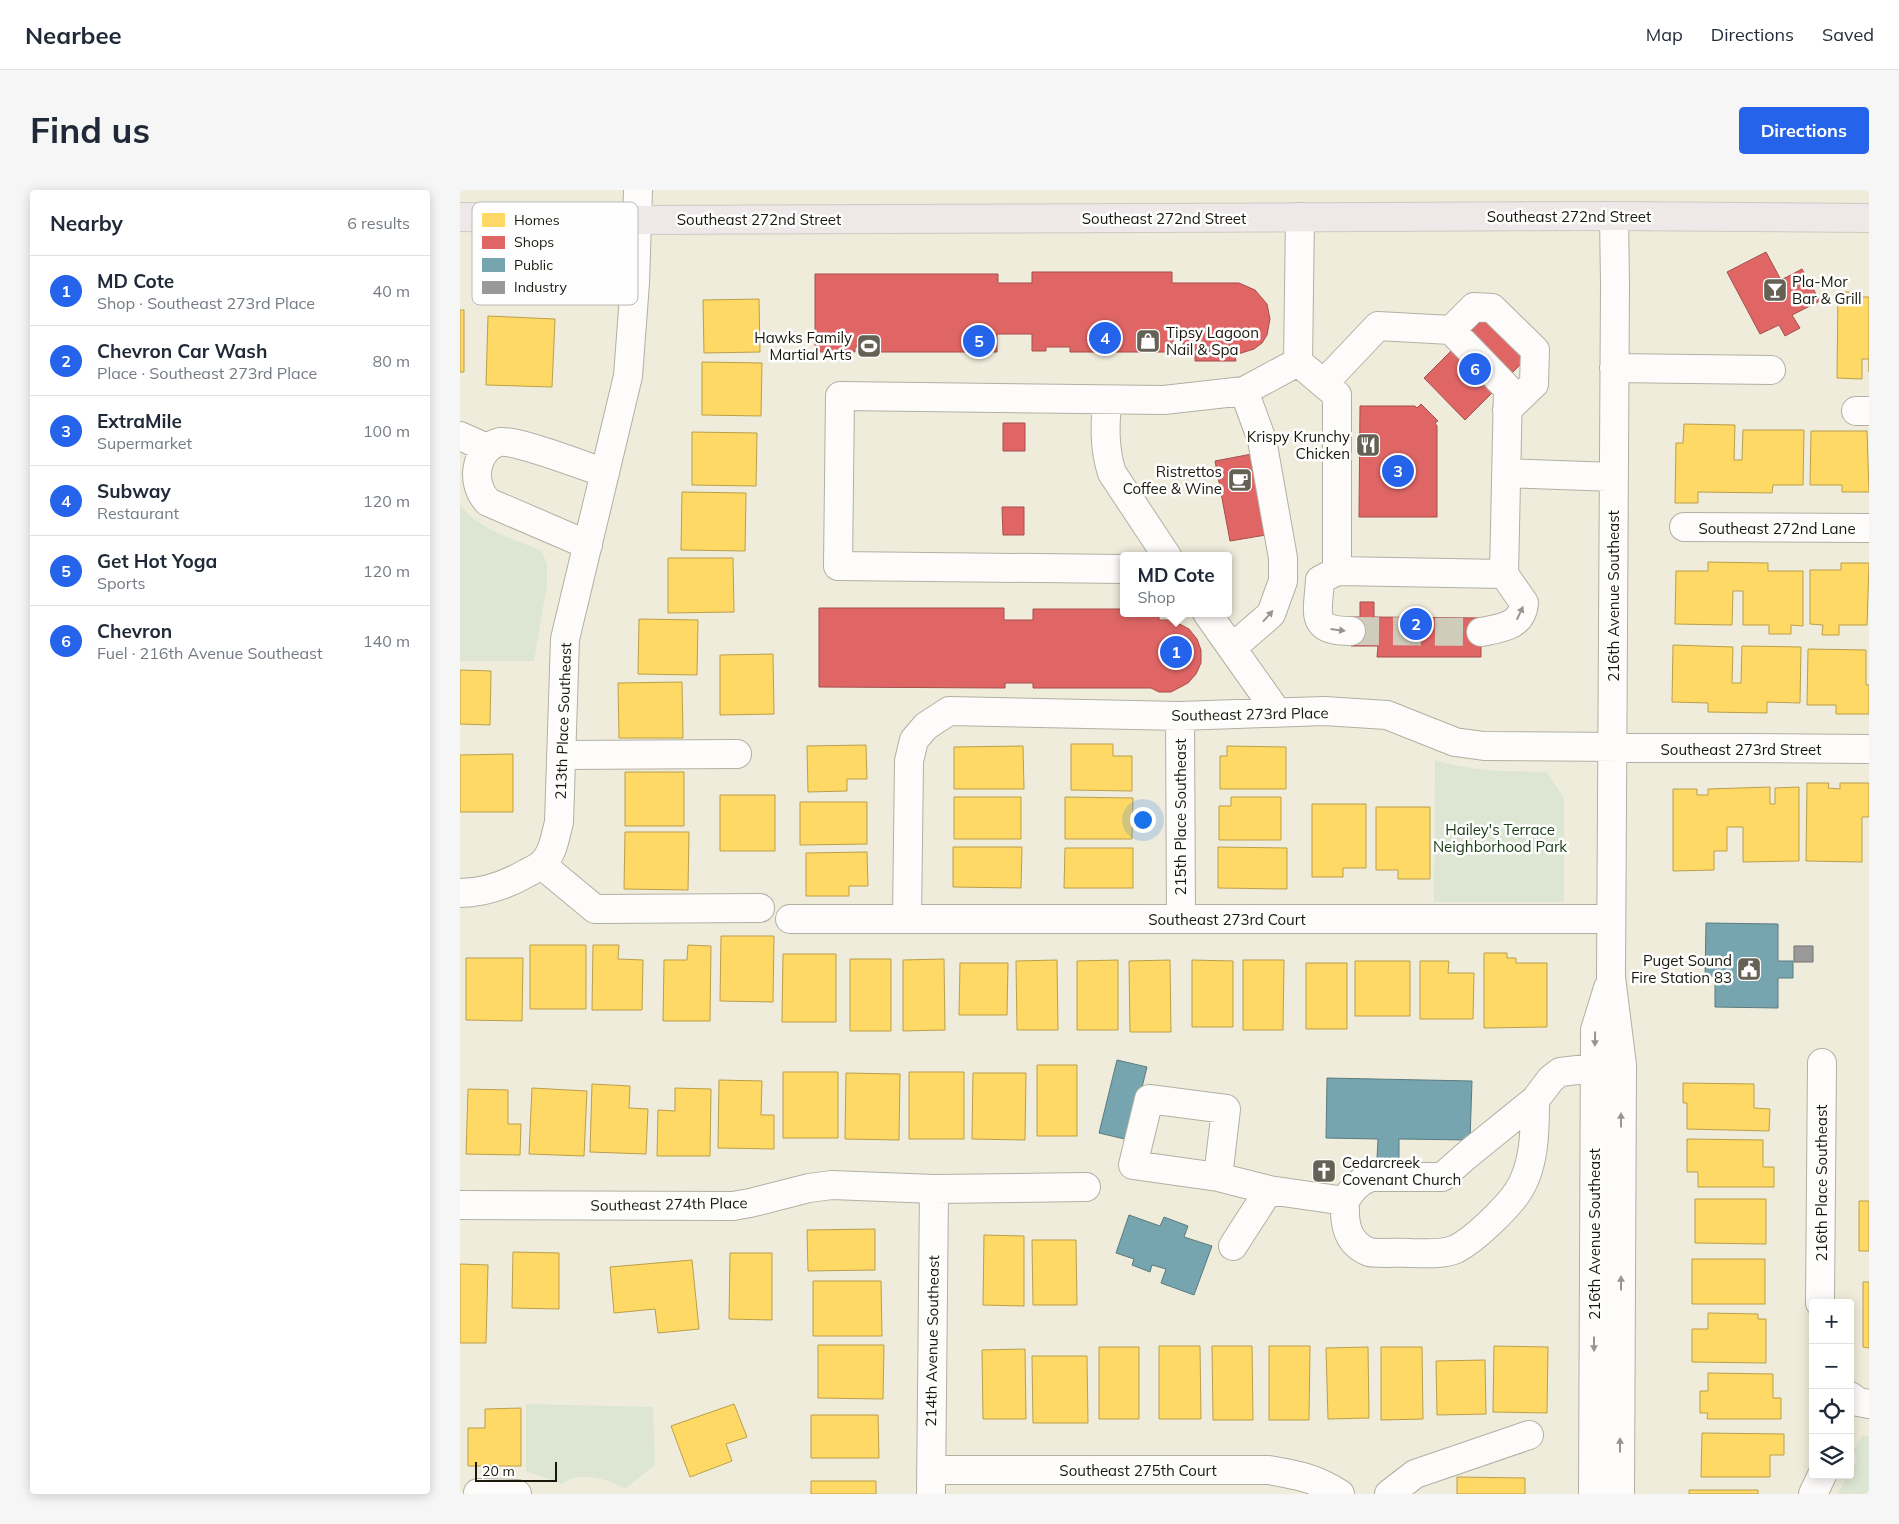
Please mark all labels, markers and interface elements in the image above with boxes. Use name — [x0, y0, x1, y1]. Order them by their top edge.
text: Nearbee — [25, 20, 122, 50]
text: Map — [1646, 23, 1683, 46]
text: Directions — [1711, 23, 1794, 46]
text: Saved — [1822, 23, 1874, 46]
button: Directions — [1739, 107, 1869, 154]
text: Find us — [30, 108, 150, 152]
legend — [472, 202, 638, 305]
street label: Southeast 272nd Street — [1487, 207, 1651, 226]
street label: Southeast 272nd Street — [1082, 209, 1246, 228]
text: Nearby — [50, 210, 123, 236]
street label: Southeast 272nd Street — [677, 210, 841, 229]
text: Homes — [514, 211, 560, 229]
text: 6 results — [347, 213, 410, 233]
text: Shops — [514, 233, 554, 251]
text: Public — [514, 256, 553, 274]
text: MD Cote — [97, 269, 174, 293]
place label: Pla-Mor Bar & Grill — [1792, 272, 1862, 308]
bar icon: Pla-Mor Bar & Grill — [1762, 277, 1788, 303]
text: Industry — [514, 278, 568, 296]
text: 1 — [61, 281, 71, 301]
text: 40 m — [373, 281, 410, 301]
text: Shop · Southeast 273rd Place — [97, 293, 315, 313]
pin: 4 — [1089, 319, 1121, 357]
pin: 5 — [963, 322, 995, 360]
place label: Tipsy Lagoon Nail & Spa — [1166, 323, 1259, 359]
place label: Hawks Family Martial Arts — [754, 328, 852, 364]
shop icon: Tipsy Lagoon Nail & Spa — [1135, 328, 1161, 354]
sports icon: Hawks Family Martial Arts — [856, 333, 882, 359]
text: Chevron Car Wash — [97, 339, 267, 363]
pin: 6 — [1459, 350, 1491, 388]
text: 2 — [61, 351, 71, 371]
text: 80 m — [373, 351, 410, 371]
text: Place · Southeast 273rd Place — [97, 363, 317, 383]
text: ExtraMile — [97, 409, 182, 433]
text: 3 — [61, 421, 71, 441]
text: 100 m — [363, 421, 410, 441]
place label: Krispy Krunchy Chicken — [1247, 427, 1350, 463]
restaurant icon: Krispy Krunchy Chicken — [1355, 432, 1381, 458]
text: Supermarket — [97, 433, 192, 453]
pin: 3 — [1382, 452, 1414, 490]
place label: Ristrettos Coffee & Wine — [1123, 462, 1222, 498]
cafe icon: Ristrettos Coffee & Wine — [1227, 467, 1253, 493]
text: Subway — [97, 479, 171, 503]
text: 4 — [61, 491, 71, 511]
text: 120 m — [363, 491, 410, 511]
text: Restaurant — [97, 503, 179, 523]
street label: 216th Avenue Southeast — [1604, 510, 1623, 682]
street label: Southeast 272nd Lane — [1698, 519, 1856, 538]
text: Get Hot Yoga — [97, 549, 217, 573]
popup — [1120, 552, 1232, 617]
text: 5 — [61, 561, 71, 581]
text: 120 m — [363, 561, 410, 581]
text: MD Cote — [1137, 563, 1215, 587]
text: Sports — [97, 573, 145, 593]
text: Shop — [1137, 587, 1175, 607]
pin: 2 — [1400, 605, 1432, 643]
one-way arrow — [1516, 606, 1524, 621]
one-way arrow — [1262, 609, 1273, 622]
text: Chevron — [97, 619, 172, 643]
one-way arrow — [1331, 626, 1347, 634]
text: 6 — [61, 631, 71, 651]
text: 140 m — [363, 631, 410, 651]
pin: 1 — [1160, 633, 1192, 671]
street label: 213th Place Southeast — [551, 642, 575, 800]
text: Fuel · 216th Avenue Southeast — [97, 643, 323, 663]
street label: Southeast 273rd Place — [1171, 703, 1329, 725]
street label: 215th Place Southeast — [1171, 738, 1190, 896]
street label: Southeast 273rd Street — [1660, 740, 1822, 759]
your location — [1130, 807, 1156, 833]
park label: Hailey's Terrace Neighborhood Park — [1433, 820, 1567, 856]
street label: Southeast 273rd Court — [1148, 910, 1306, 929]
place label: Puget Sound Fire Station 83 — [1631, 951, 1732, 987]
public building icon: Puget Sound Fire Station 83 — [1736, 956, 1762, 982]
one-way arrow — [1591, 1031, 1599, 1047]
street label: 216th Place Southeast — [1812, 1104, 1831, 1262]
one-way arrow — [1617, 1112, 1625, 1128]
street label: 216th Avenue Southeast — [1585, 1148, 1604, 1320]
place label: Cedarcreek Covenant Church — [1342, 1153, 1461, 1189]
church icon: Cedarcreek Covenant Church — [1311, 1158, 1337, 1184]
street label: Southeast 274th Place — [590, 1193, 748, 1215]
street label: 214th Avenue Southeast — [921, 1255, 943, 1427]
one-way arrow — [1617, 1275, 1625, 1291]
map controls — [1809, 1299, 1854, 1479]
button: + — [1809, 1299, 1854, 1344]
one-way arrow — [1590, 1336, 1598, 1352]
button: − — [1809, 1344, 1854, 1389]
button: locate — [1809, 1389, 1854, 1434]
button: layers — [1809, 1434, 1854, 1479]
one-way arrow — [1616, 1437, 1624, 1453]
scale bar — [475, 1459, 558, 1482]
street label: Southeast 275th Court — [1059, 1461, 1217, 1480]
text: 20 m — [482, 1462, 515, 1480]

